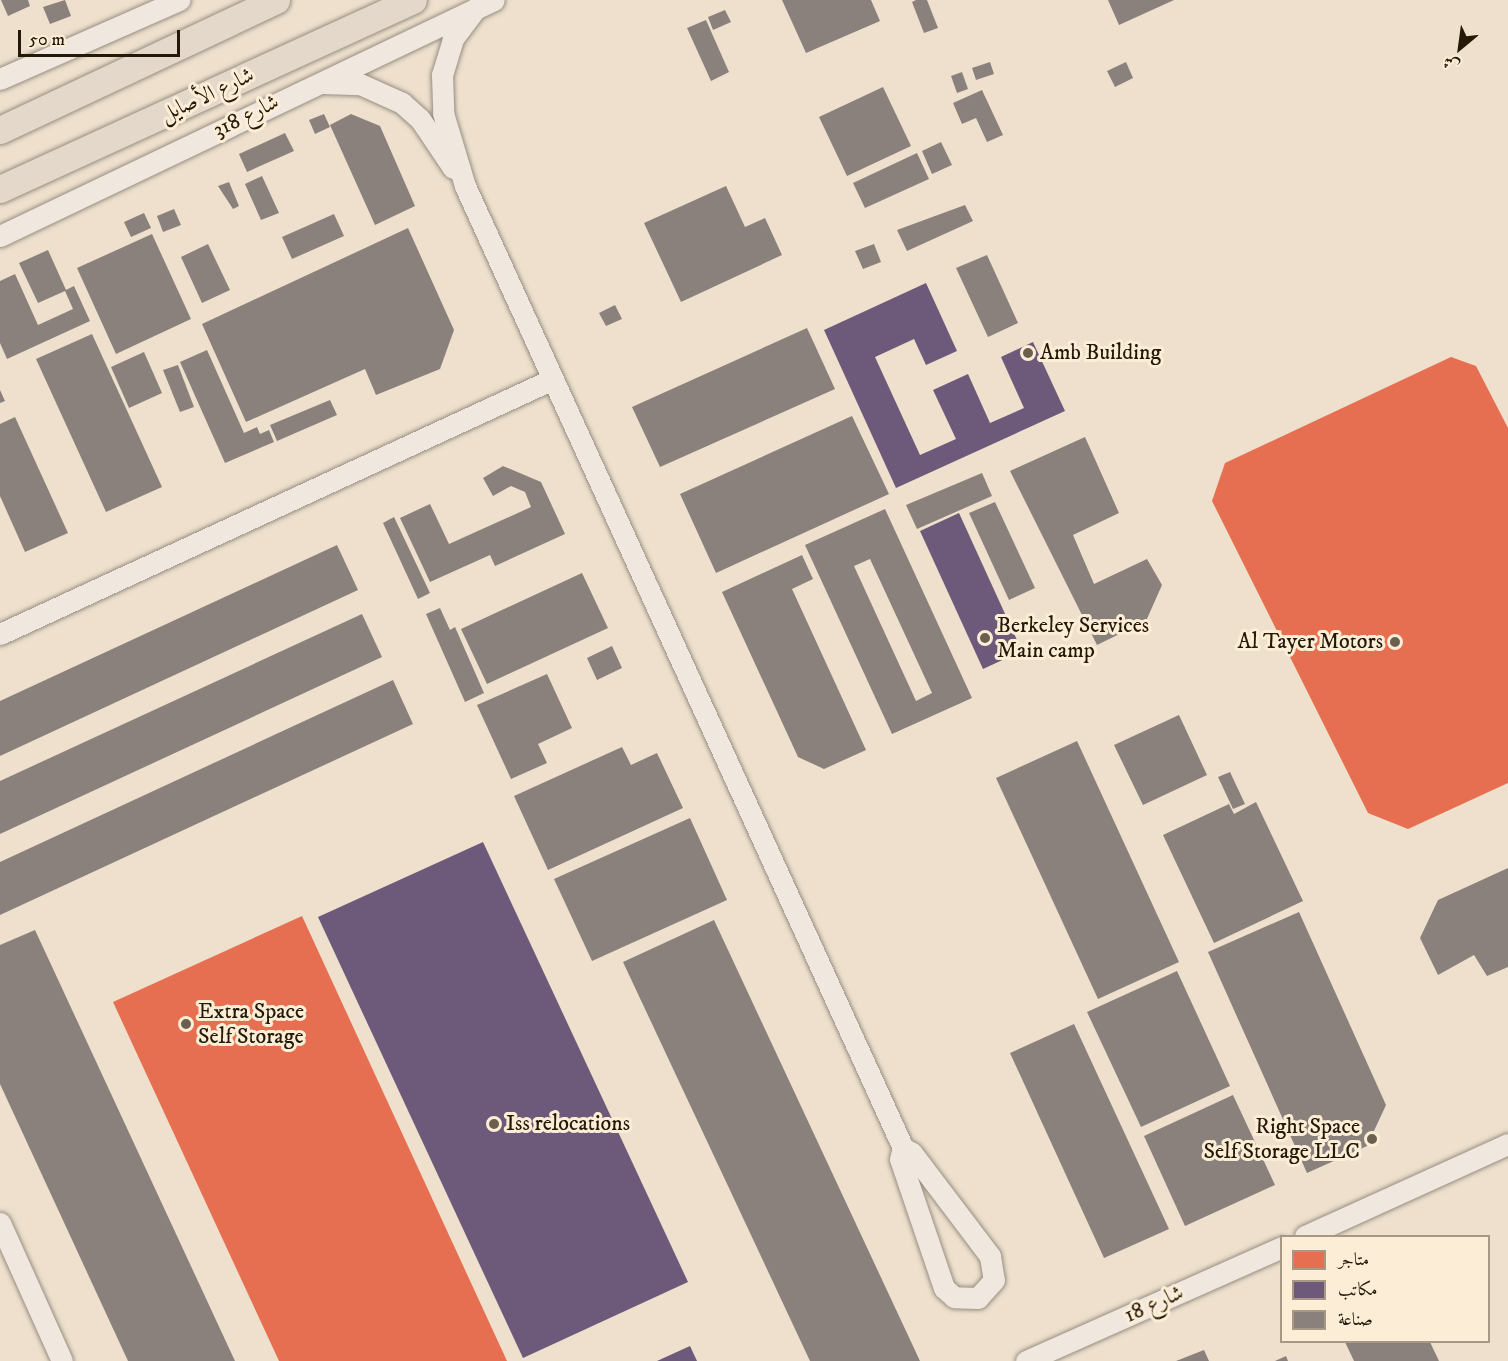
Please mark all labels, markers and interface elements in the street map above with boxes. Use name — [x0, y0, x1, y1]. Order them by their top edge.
scale bar — [21, 18, 183, 56]
north arrow — [1430, 18, 1490, 78]
text: 50 m — [29, 29, 65, 51]
text: ش — [1439, 51, 1463, 76]
street label: شارع الأصايل — [156, 62, 258, 128]
street label: شارع 318 — [209, 89, 283, 143]
place label: Amb Building — [1040, 340, 1161, 366]
marker: Amb Building — [1021, 346, 1035, 360]
place label: Berkeley Services Main camp — [997, 612, 1149, 664]
place label: Al Tayer Motors — [1238, 629, 1383, 655]
marker: Berkeley Services Main camp — [978, 631, 992, 645]
marker: Al Tayer Motors — [1388, 635, 1402, 649]
place label: Extra Space Self Storage — [198, 998, 304, 1050]
marker: Extra Space Self Storage — [179, 1017, 193, 1031]
place label: Iss relocations — [506, 1111, 630, 1137]
place label: Right Space Self Storage LLC — [1203, 1113, 1360, 1164]
marker: Iss relocations — [487, 1117, 501, 1131]
marker: Right Space Self Storage LLC — [1365, 1132, 1379, 1146]
legend — [1280, 1235, 1490, 1343]
text: متاجر — [1338, 1249, 1369, 1271]
street label: شارع 18 — [1120, 1279, 1188, 1329]
text: مكاتب — [1338, 1279, 1378, 1301]
text: صناعة — [1338, 1309, 1373, 1331]

